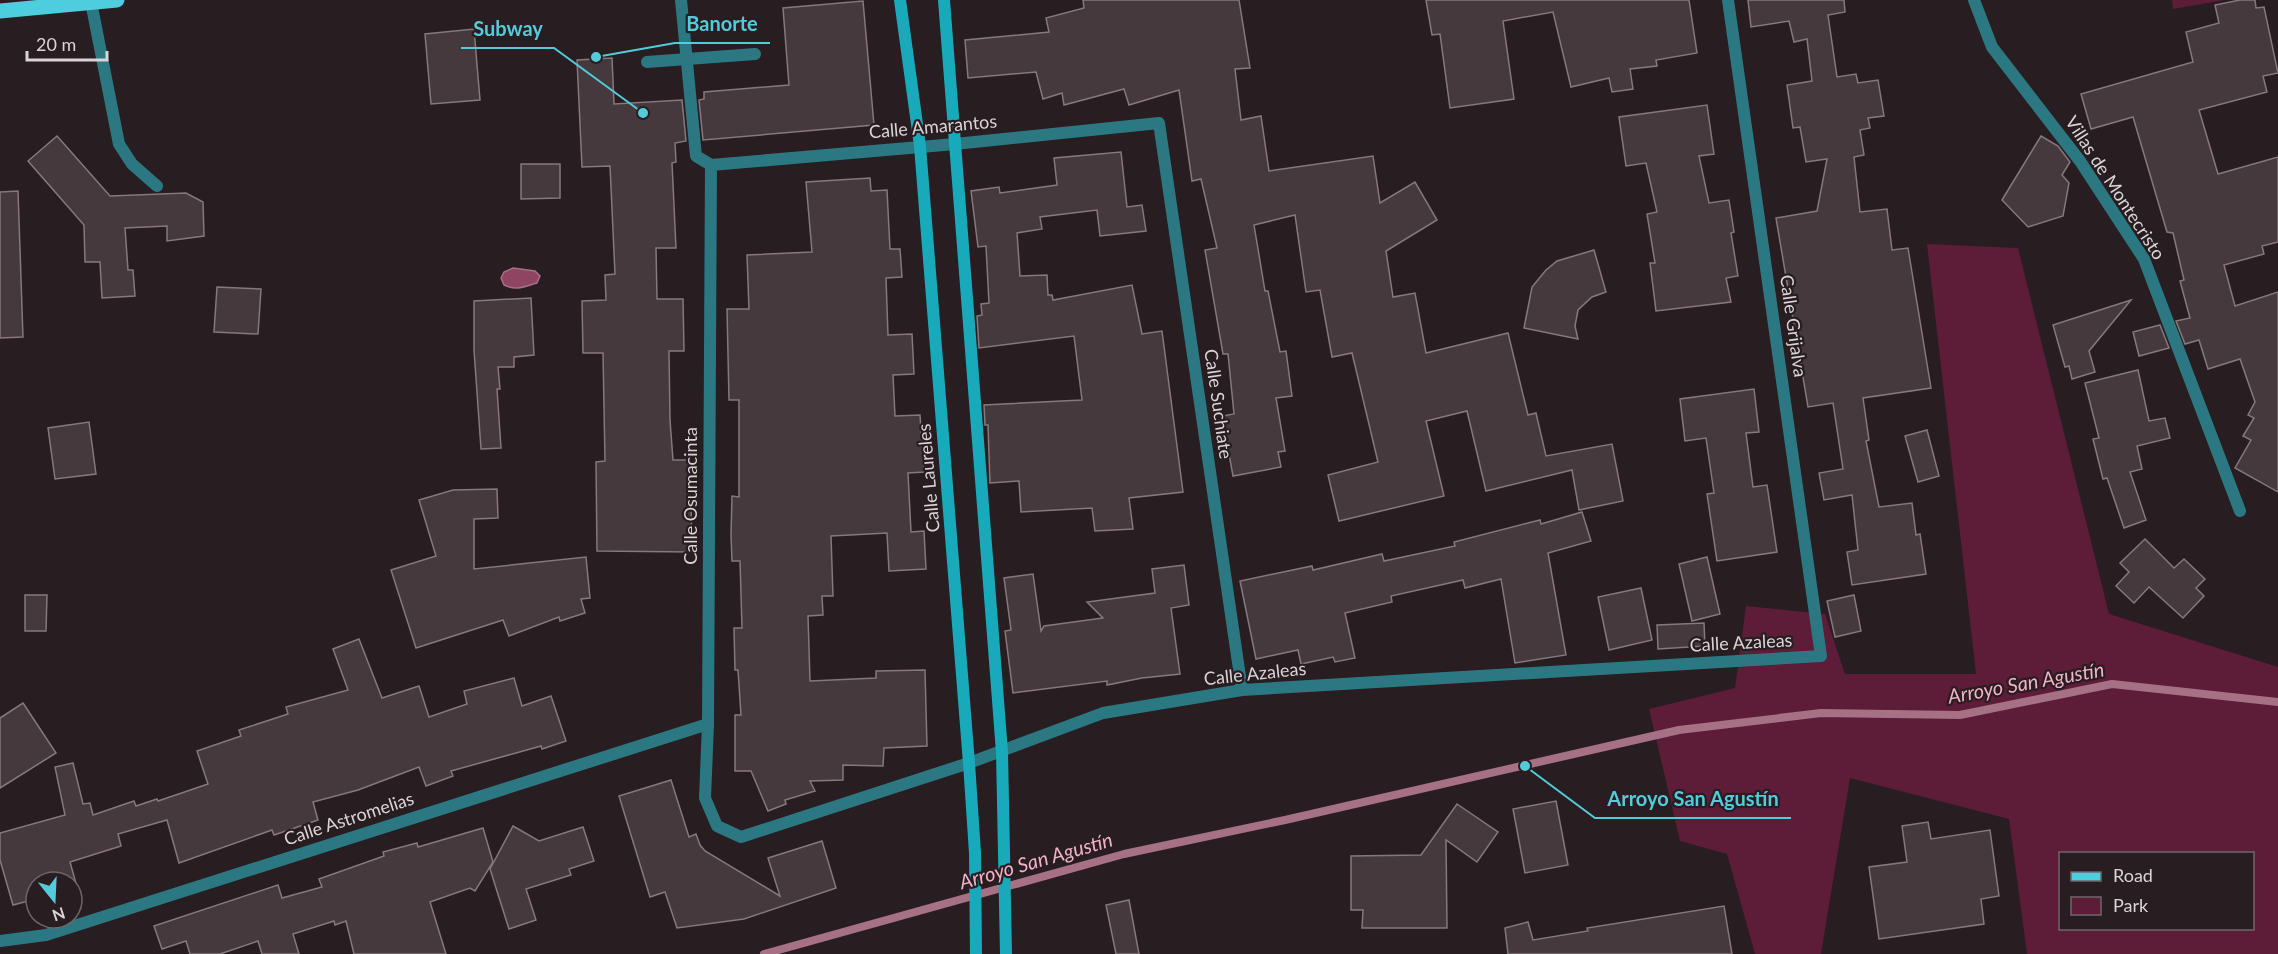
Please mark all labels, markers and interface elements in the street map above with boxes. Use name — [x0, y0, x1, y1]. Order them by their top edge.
callout: Banorte — [675, 5, 770, 43]
callout: Subway — [461, 10, 554, 48]
text: Banorte — [686, 11, 758, 35]
text: Subway — [473, 16, 543, 40]
scale bar — [27, 24, 106, 62]
text: 20 m — [36, 33, 76, 55]
street label: Calle Amarantos — [868, 109, 998, 143]
street label: Villas de Montecristo — [2061, 111, 2171, 263]
street label: Calle Grijalva — [1776, 273, 1812, 378]
street label: Calle Suchiate — [1200, 347, 1238, 460]
street label: Calle Laureles — [912, 423, 944, 533]
street label: Calle Osumacinta — [679, 427, 701, 565]
street label: Calle Azaleas — [1689, 628, 1793, 656]
water label: Arroyo San Agustín — [1945, 656, 2106, 708]
street label: Calle Azaleas — [1203, 657, 1307, 689]
callout: Arroyo San Agustín — [1595, 780, 1791, 818]
text: Arroyo San Agustín — [1606, 786, 1779, 810]
street label: Calle Astromelias — [281, 787, 417, 849]
water label: Arroyo San Agustín — [955, 827, 1115, 894]
legend — [2059, 852, 2254, 930]
text: Road — [2113, 864, 2153, 886]
north arrow — [24, 870, 84, 930]
text: Park — [2113, 894, 2149, 916]
text: N — [50, 904, 68, 926]

